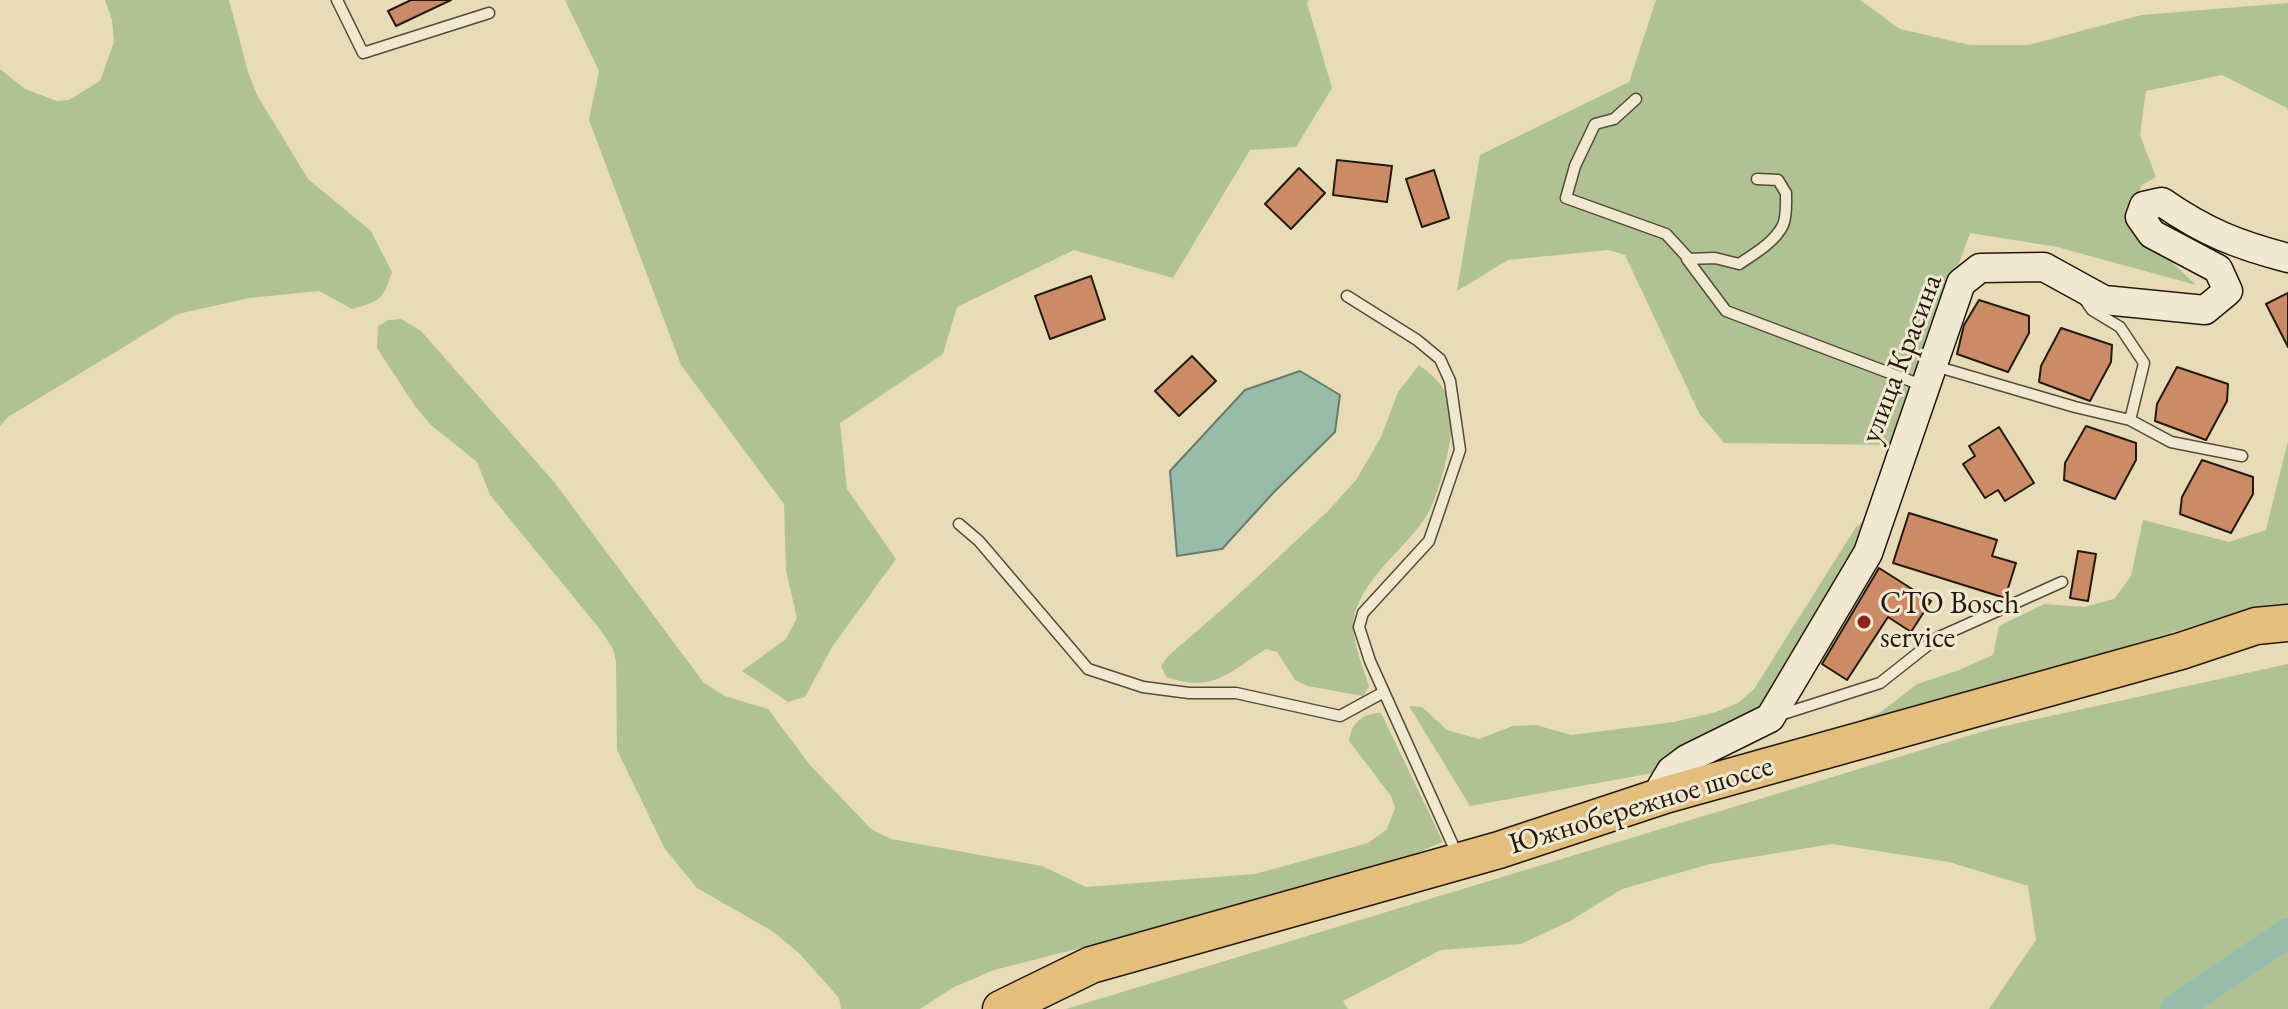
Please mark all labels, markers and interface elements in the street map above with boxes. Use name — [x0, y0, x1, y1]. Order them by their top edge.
street label: улица Красина — [1853, 269, 1951, 449]
place label: СТО Bosch service — [1880, 587, 2019, 658]
marker: СТО Bosch service — [1855, 613, 1873, 631]
street label: Южнобережное шоссе — [1504, 749, 1778, 863]

